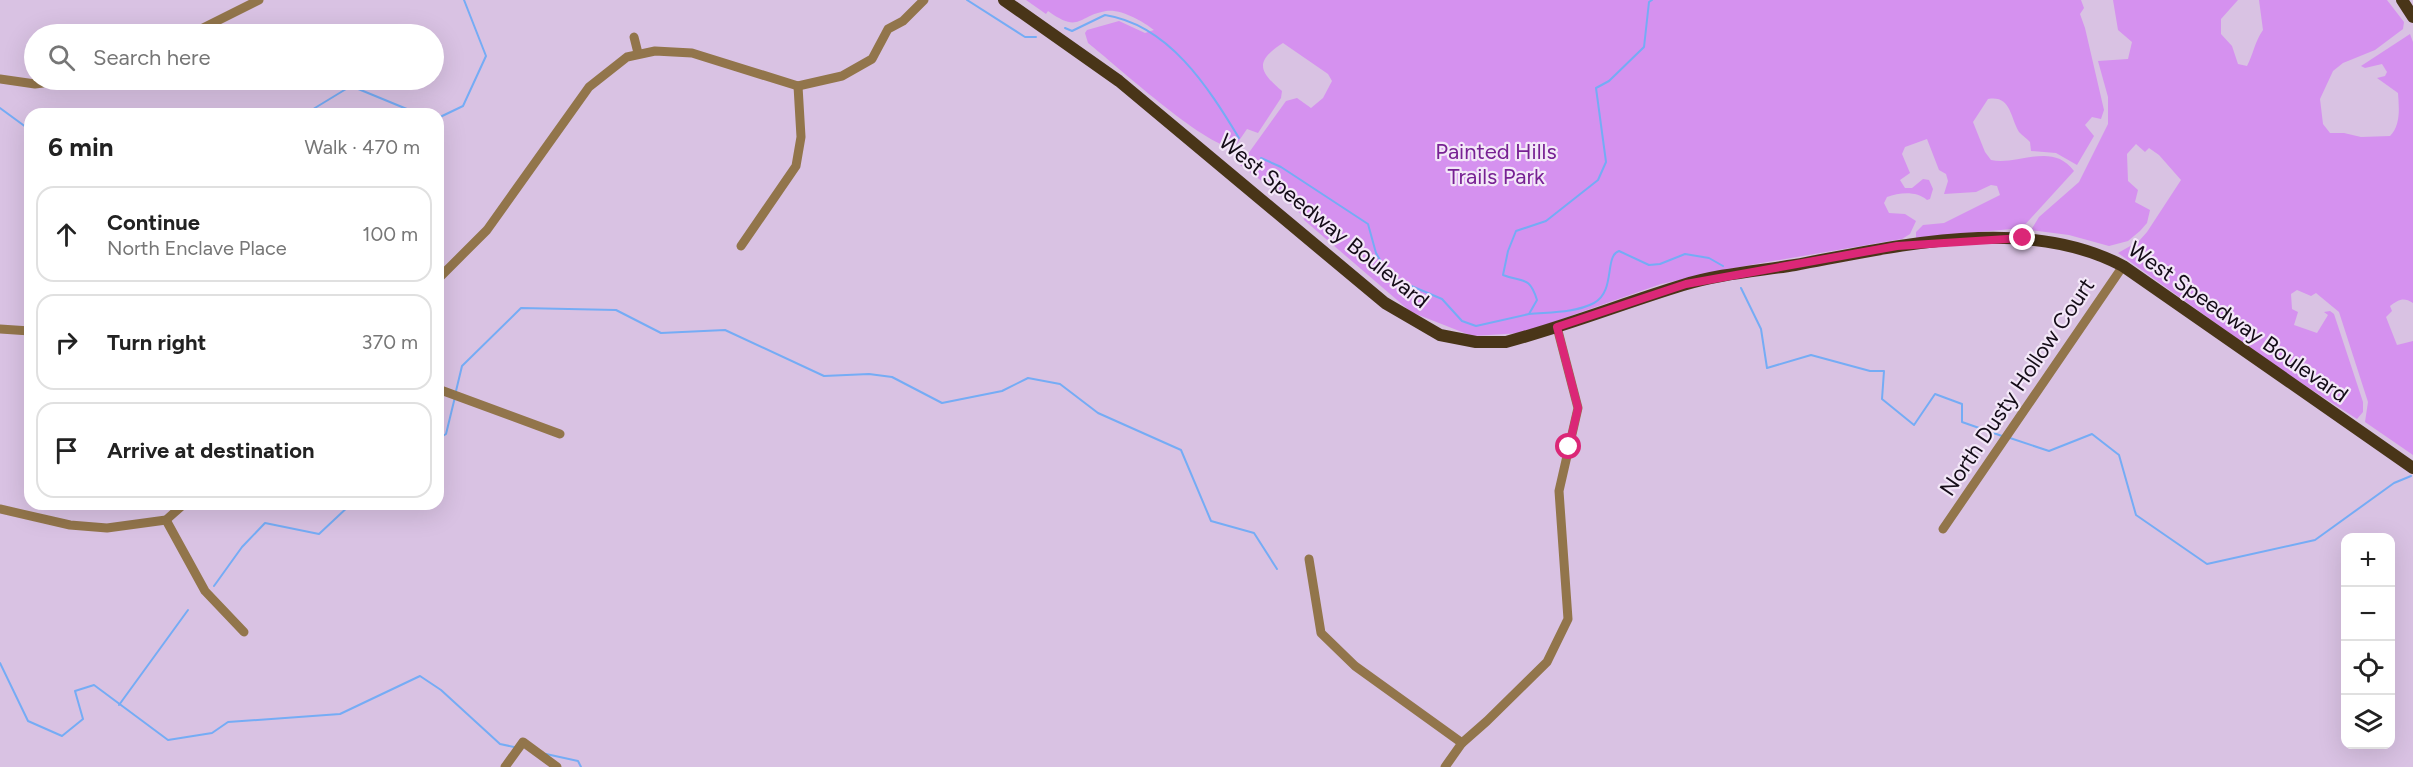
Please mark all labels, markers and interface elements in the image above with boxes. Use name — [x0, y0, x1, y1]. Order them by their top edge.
search box — [24, 24, 444, 90]
icon: search — [45, 41, 78, 74]
text: Search here — [93, 44, 211, 71]
street label: West Speedway Boulevard — [1214, 128, 1434, 314]
text: 6 min — [48, 131, 114, 163]
text: Walk · 470 m — [304, 135, 420, 159]
park label: Painted Hills Trails Park — [1435, 138, 1557, 190]
text: Continue — [107, 209, 200, 236]
icon: ahead — [50, 218, 83, 251]
text: 100 m — [362, 222, 418, 246]
route end — [2009, 224, 2035, 250]
text: North Enclave Place — [107, 236, 287, 260]
street label: West Speedway Boulevard — [2123, 236, 2353, 408]
street label: North Dusty Hollow Court — [1934, 273, 2100, 501]
icon: right — [50, 326, 83, 359]
text: Turn right — [107, 329, 206, 356]
text: 370 m — [362, 330, 418, 354]
route start — [1555, 433, 1581, 459]
icon: arrive — [50, 434, 83, 467]
text: Arrive at destination — [107, 437, 315, 464]
map controls — [2341, 533, 2395, 749]
button: + — [2341, 533, 2395, 587]
button: − — [2341, 587, 2395, 641]
button: locate — [2341, 641, 2395, 695]
button: layers — [2341, 695, 2395, 749]

